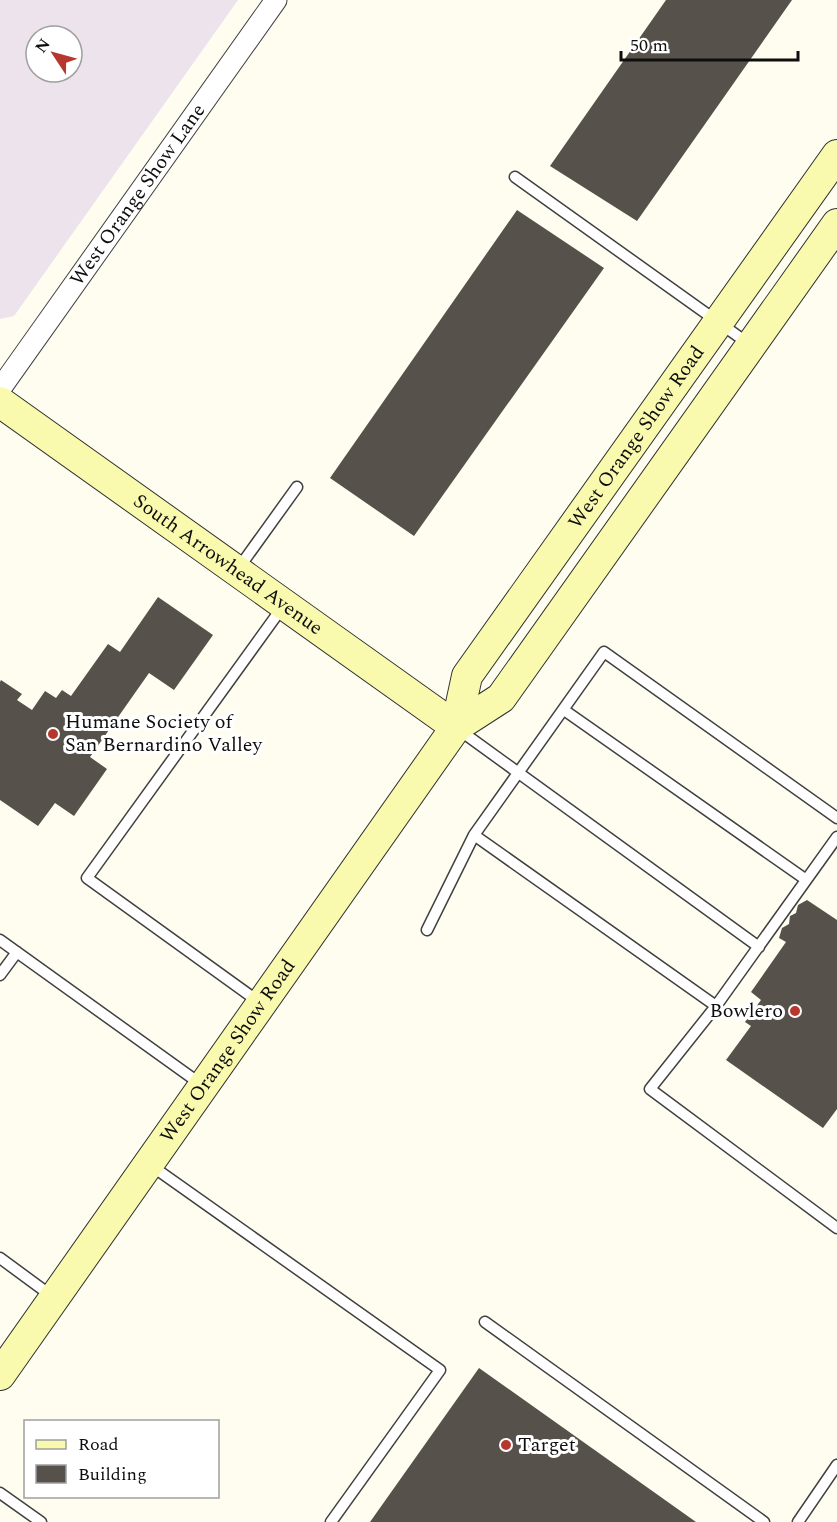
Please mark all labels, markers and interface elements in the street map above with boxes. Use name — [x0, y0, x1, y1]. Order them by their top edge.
north arrow — [24, 24, 84, 84]
scale bar — [621, 24, 798, 62]
text: 50 m — [630, 32, 668, 59]
text: N — [29, 33, 56, 58]
street label: West Orange Show Lane — [63, 98, 213, 292]
street label: West Orange Show Road — [561, 339, 712, 535]
street label: South Arrowhead Avenue — [127, 486, 329, 643]
place label: Humane Society of San Bernardino Valley — [65, 707, 263, 760]
marker: Humane Society of San Bernardino Valley — [46, 727, 60, 741]
street label: West Orange Show Road — [153, 953, 303, 1149]
place label: Bowlero — [709, 996, 783, 1026]
marker: Bowlero — [788, 1004, 802, 1018]
legend — [24, 1420, 219, 1498]
place label: Target — [518, 1430, 576, 1460]
text: Road — [78, 1431, 119, 1458]
marker: Target — [499, 1438, 513, 1452]
text: Building — [78, 1461, 147, 1488]

